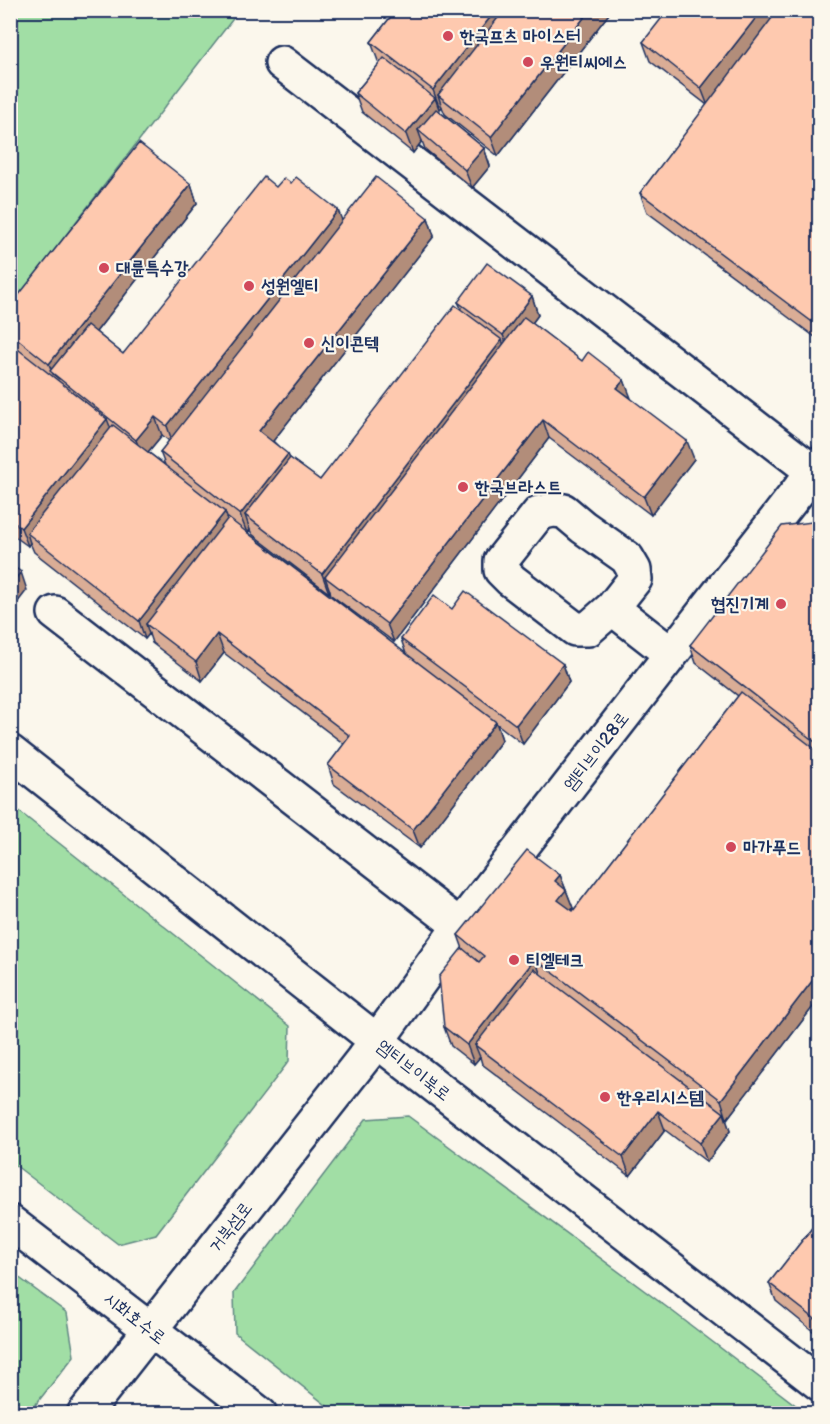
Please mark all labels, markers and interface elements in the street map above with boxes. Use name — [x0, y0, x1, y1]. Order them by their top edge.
place label: 한국프츠 마이스터 — [459, 26, 581, 47]
marker: 한국프츠 마이스터 — [441, 29, 455, 43]
place label: 우원티씨에스 — [540, 52, 627, 73]
marker: 우원티씨에스 — [521, 55, 535, 69]
place label: 대륜특수강 — [116, 258, 189, 279]
marker: 대륜특수강 — [97, 261, 111, 275]
place label: 성원엘티 — [261, 276, 319, 297]
marker: 성원엘티 — [242, 279, 256, 293]
place label: 신이콘텍 — [321, 333, 379, 354]
marker: 신이콘텍 — [302, 336, 316, 350]
place label: 한국브라스트 — [474, 477, 562, 498]
marker: 한국브라스트 — [456, 480, 470, 494]
place label: 협진기계 — [711, 594, 769, 615]
marker: 협진기계 — [774, 597, 788, 611]
street label: 엠티브이28로 — [559, 708, 633, 795]
place label: 마가푸드 — [743, 837, 801, 858]
marker: 마가푸드 — [724, 840, 738, 854]
place label: 티엘테크 — [526, 950, 584, 971]
marker: 티엘테크 — [507, 953, 521, 967]
street label: 엠티브이북로 — [373, 1035, 454, 1105]
place label: 한우리시스템 — [616, 1087, 704, 1108]
marker: 한우리시스템 — [598, 1090, 612, 1104]
street label: 거북섬로 — [204, 1198, 257, 1257]
street label: 시화호수로 — [100, 1288, 170, 1349]

